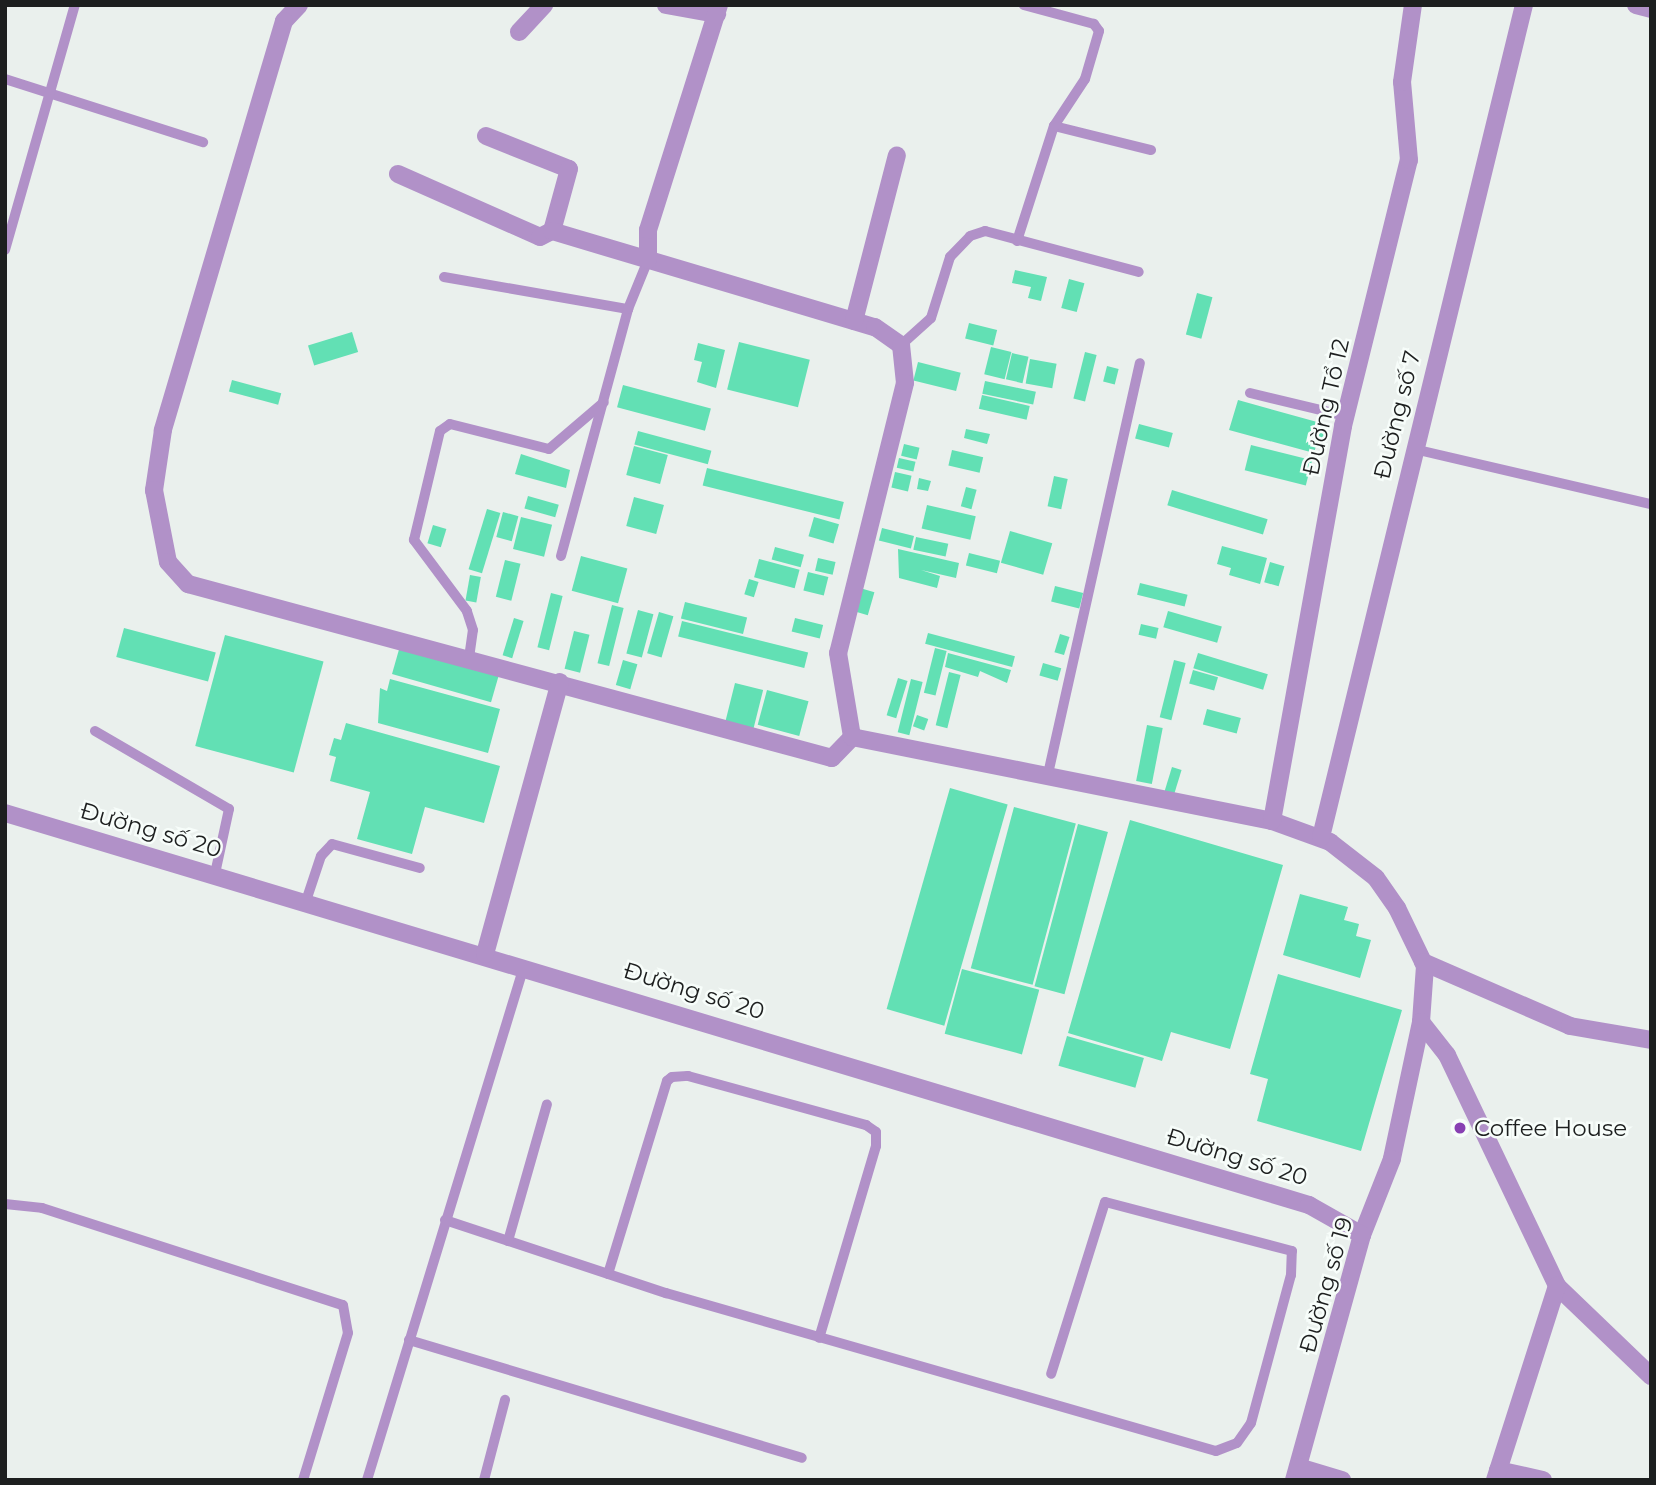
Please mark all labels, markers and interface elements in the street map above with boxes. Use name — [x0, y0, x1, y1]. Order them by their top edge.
street label: Đường Tổ 12 — [1297, 336, 1355, 478]
street label: Đường số 7 — [1368, 348, 1426, 482]
street label: Đường số 20 — [77, 797, 225, 863]
street label: Đường số 20 — [620, 956, 768, 1026]
place label: Coffee House — [1474, 1114, 1627, 1142]
marker: Coffee House — [1452, 1120, 1468, 1136]
street label: Đường số 20 — [1163, 1122, 1311, 1192]
street label: Đường số 19 — [1293, 1214, 1359, 1356]

